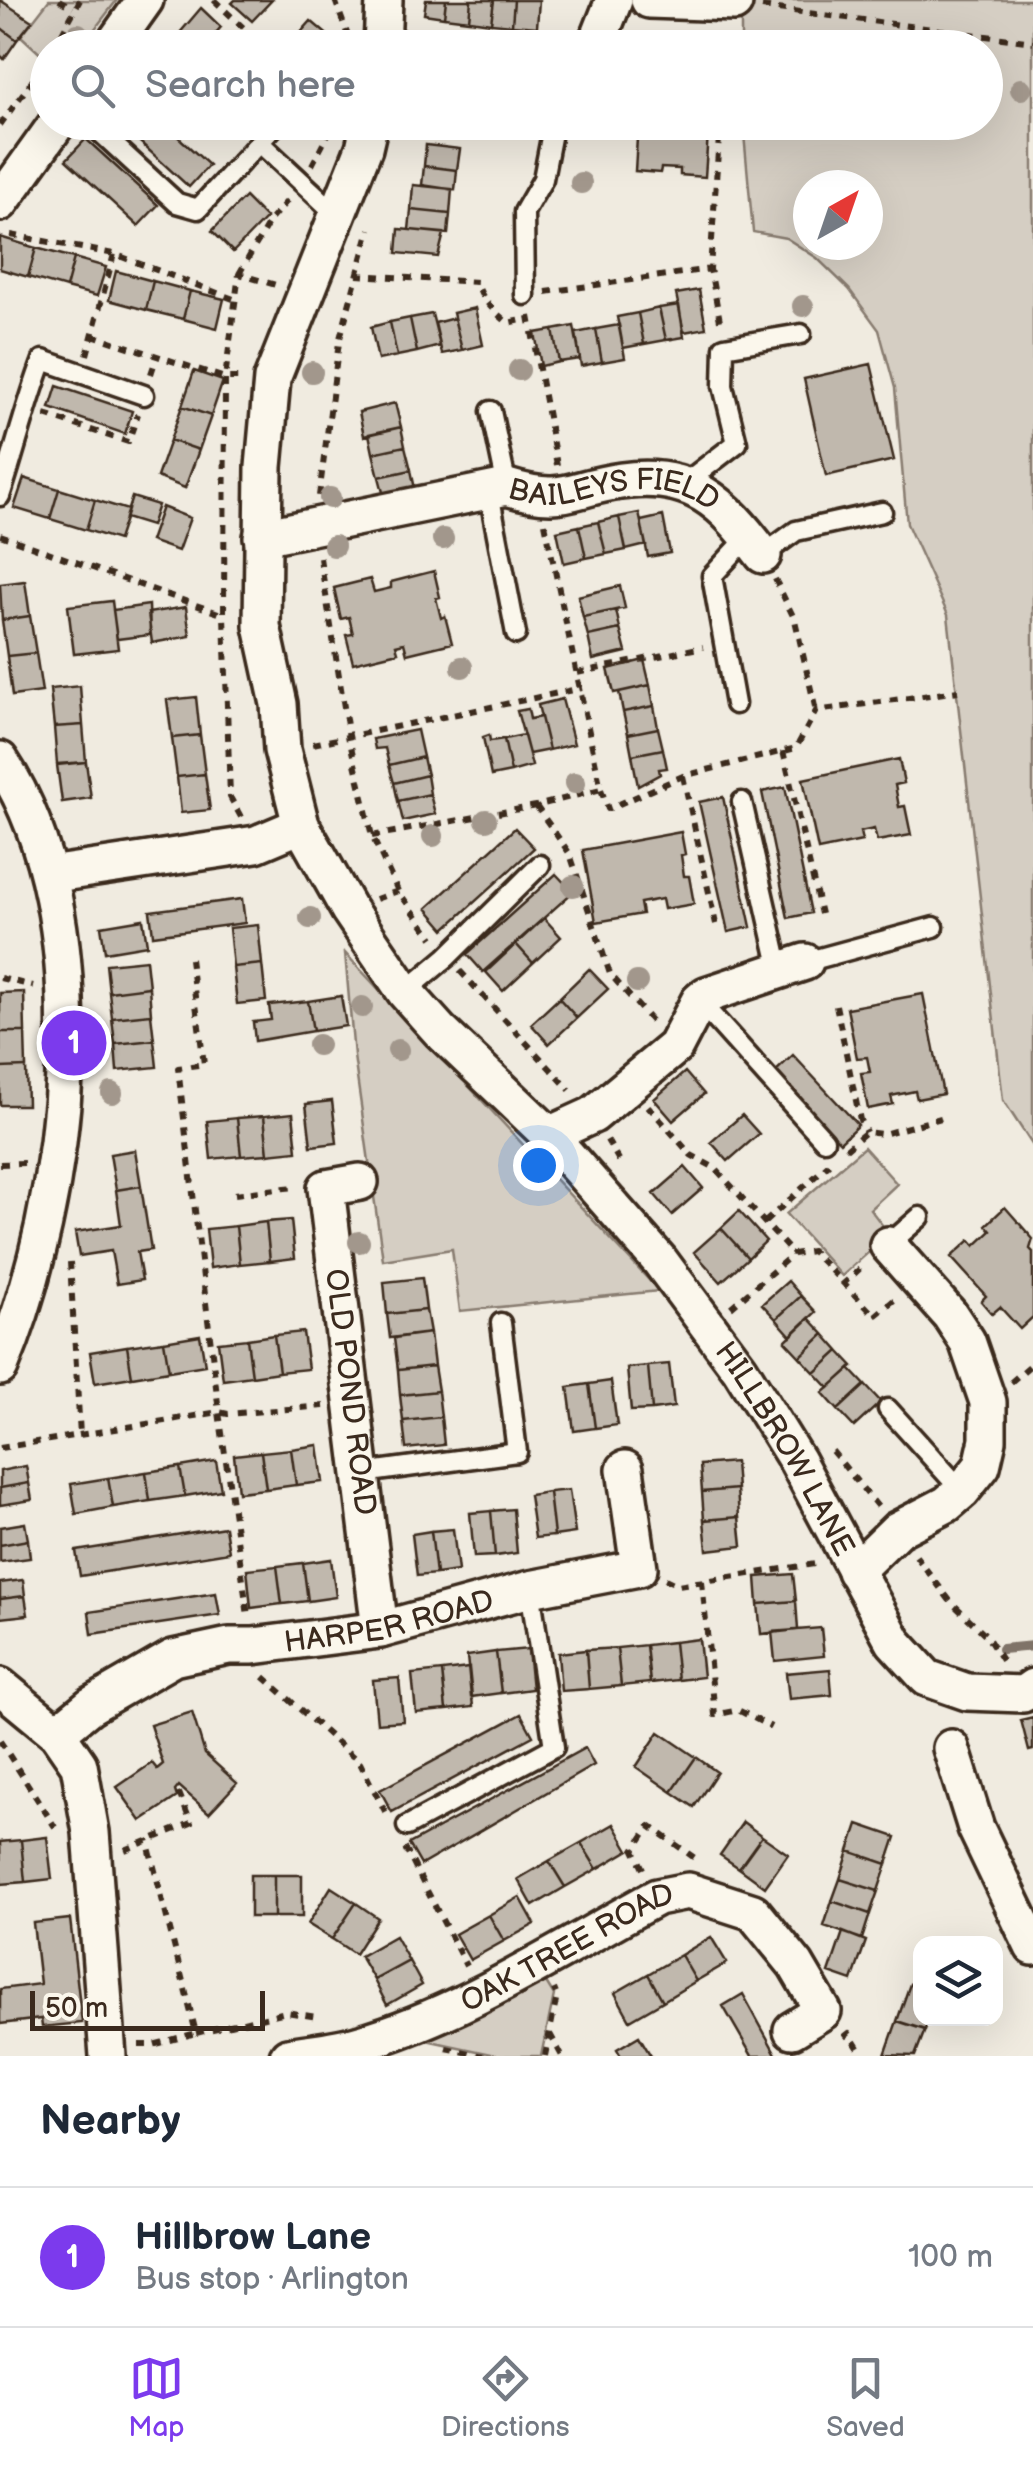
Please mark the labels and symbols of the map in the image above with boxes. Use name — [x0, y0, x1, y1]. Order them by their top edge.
north arrow — [793, 170, 883, 260]
street label: BAILEYS FIELD — [505, 462, 726, 519]
pin: 1 — [42, 1006, 106, 1080]
your location — [513, 1140, 564, 1191]
street label: OLD POND ROAD — [317, 1267, 383, 1517]
street label: HILLBROW LANE — [707, 1335, 862, 1563]
street label: HARPER ROAD — [282, 1583, 498, 1661]
street label: OAK TREE ROAD — [455, 1877, 676, 2020]
scale bar — [30, 1986, 265, 2030]

